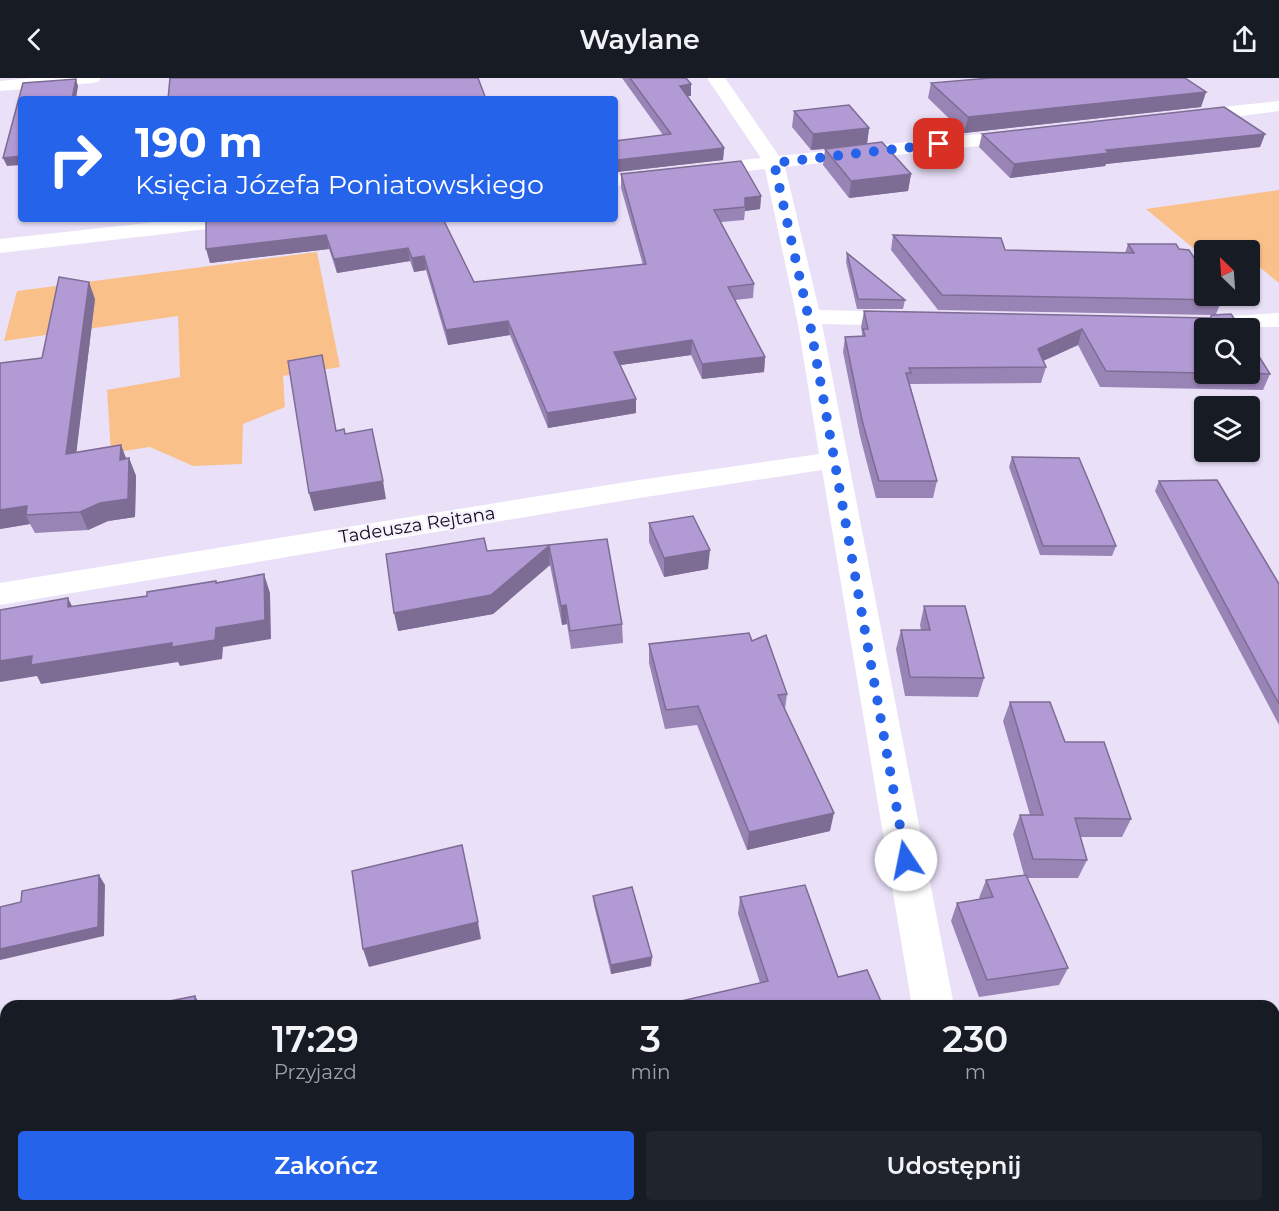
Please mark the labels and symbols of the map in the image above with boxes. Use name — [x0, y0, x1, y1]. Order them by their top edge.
pin — [913, 118, 964, 169]
north arrow — [1194, 240, 1260, 306]
street label: Tadeusza Rejtana — [337, 502, 497, 548]
position arrow — [874, 828, 938, 892]

